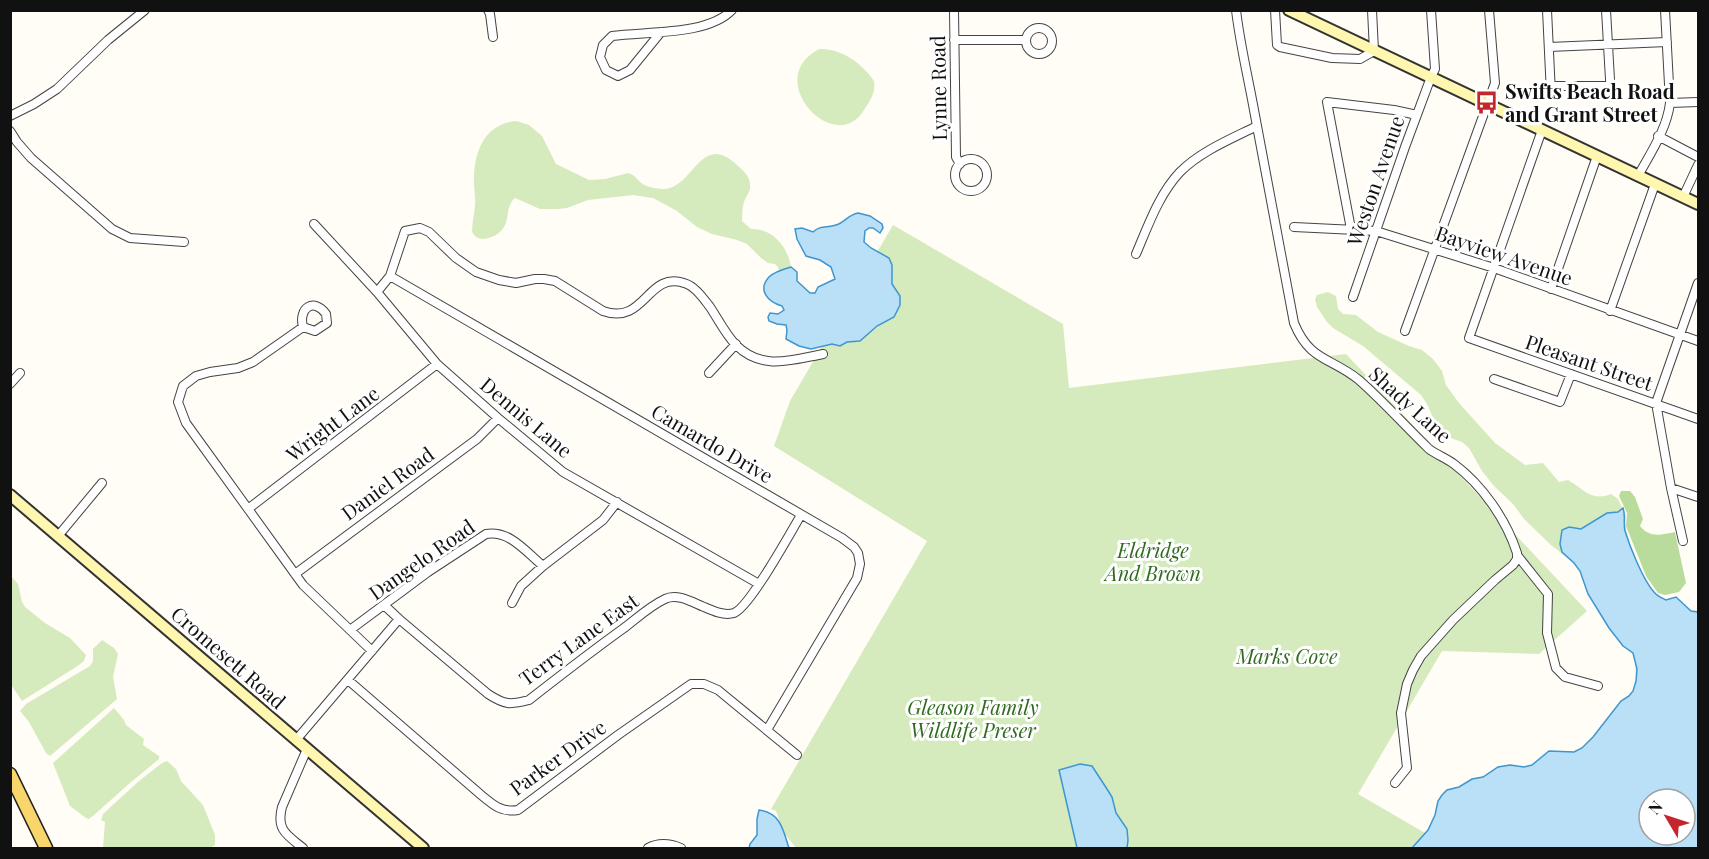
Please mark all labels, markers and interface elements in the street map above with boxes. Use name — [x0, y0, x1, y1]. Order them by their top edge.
street label: Lynne Road — [923, 35, 952, 141]
place label: Swifts Beach Road and Grant Street — [1505, 77, 1675, 127]
bus stop icon: Swifts Beach Road and Grant Street — [1474, 90, 1500, 116]
street label: Weston Avenue — [1339, 112, 1409, 250]
street label: Bayview Avenue — [1432, 218, 1577, 291]
street label: Pleasant Street — [1522, 327, 1658, 396]
street label: Shady Lane — [1364, 360, 1458, 448]
street label: Dennis Lane — [475, 371, 579, 463]
street label: Wright Lane — [279, 379, 384, 467]
street label: Camardo Drive — [647, 397, 779, 489]
street label: Daniel Road — [335, 440, 439, 526]
street label: Dangelo Road — [363, 512, 480, 605]
park label: Eldridge And Brown — [1103, 536, 1201, 586]
street label: Terry Lane East — [513, 586, 644, 691]
street label: Cromesett Road — [166, 600, 292, 714]
park label: Marks Cove — [1235, 642, 1338, 669]
park label: Gleason Family Wildlife Preser — [907, 693, 1039, 743]
street label: Parker Drive — [503, 713, 611, 801]
north arrow — [1637, 787, 1697, 847]
text: N — [1643, 796, 1667, 818]

